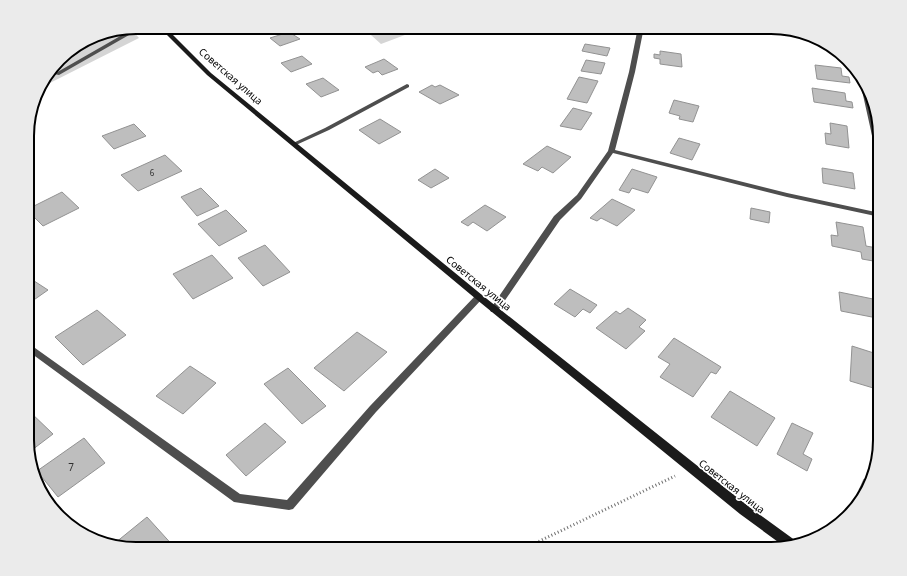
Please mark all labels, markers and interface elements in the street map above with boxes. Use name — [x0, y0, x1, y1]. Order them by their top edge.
street label: Советская улица — [196, 44, 266, 108]
house number: 6 — [150, 167, 155, 178]
street label: Советская улица — [443, 252, 515, 314]
street label: Советская улица — [696, 456, 768, 516]
house number: 7 — [68, 460, 74, 474]

